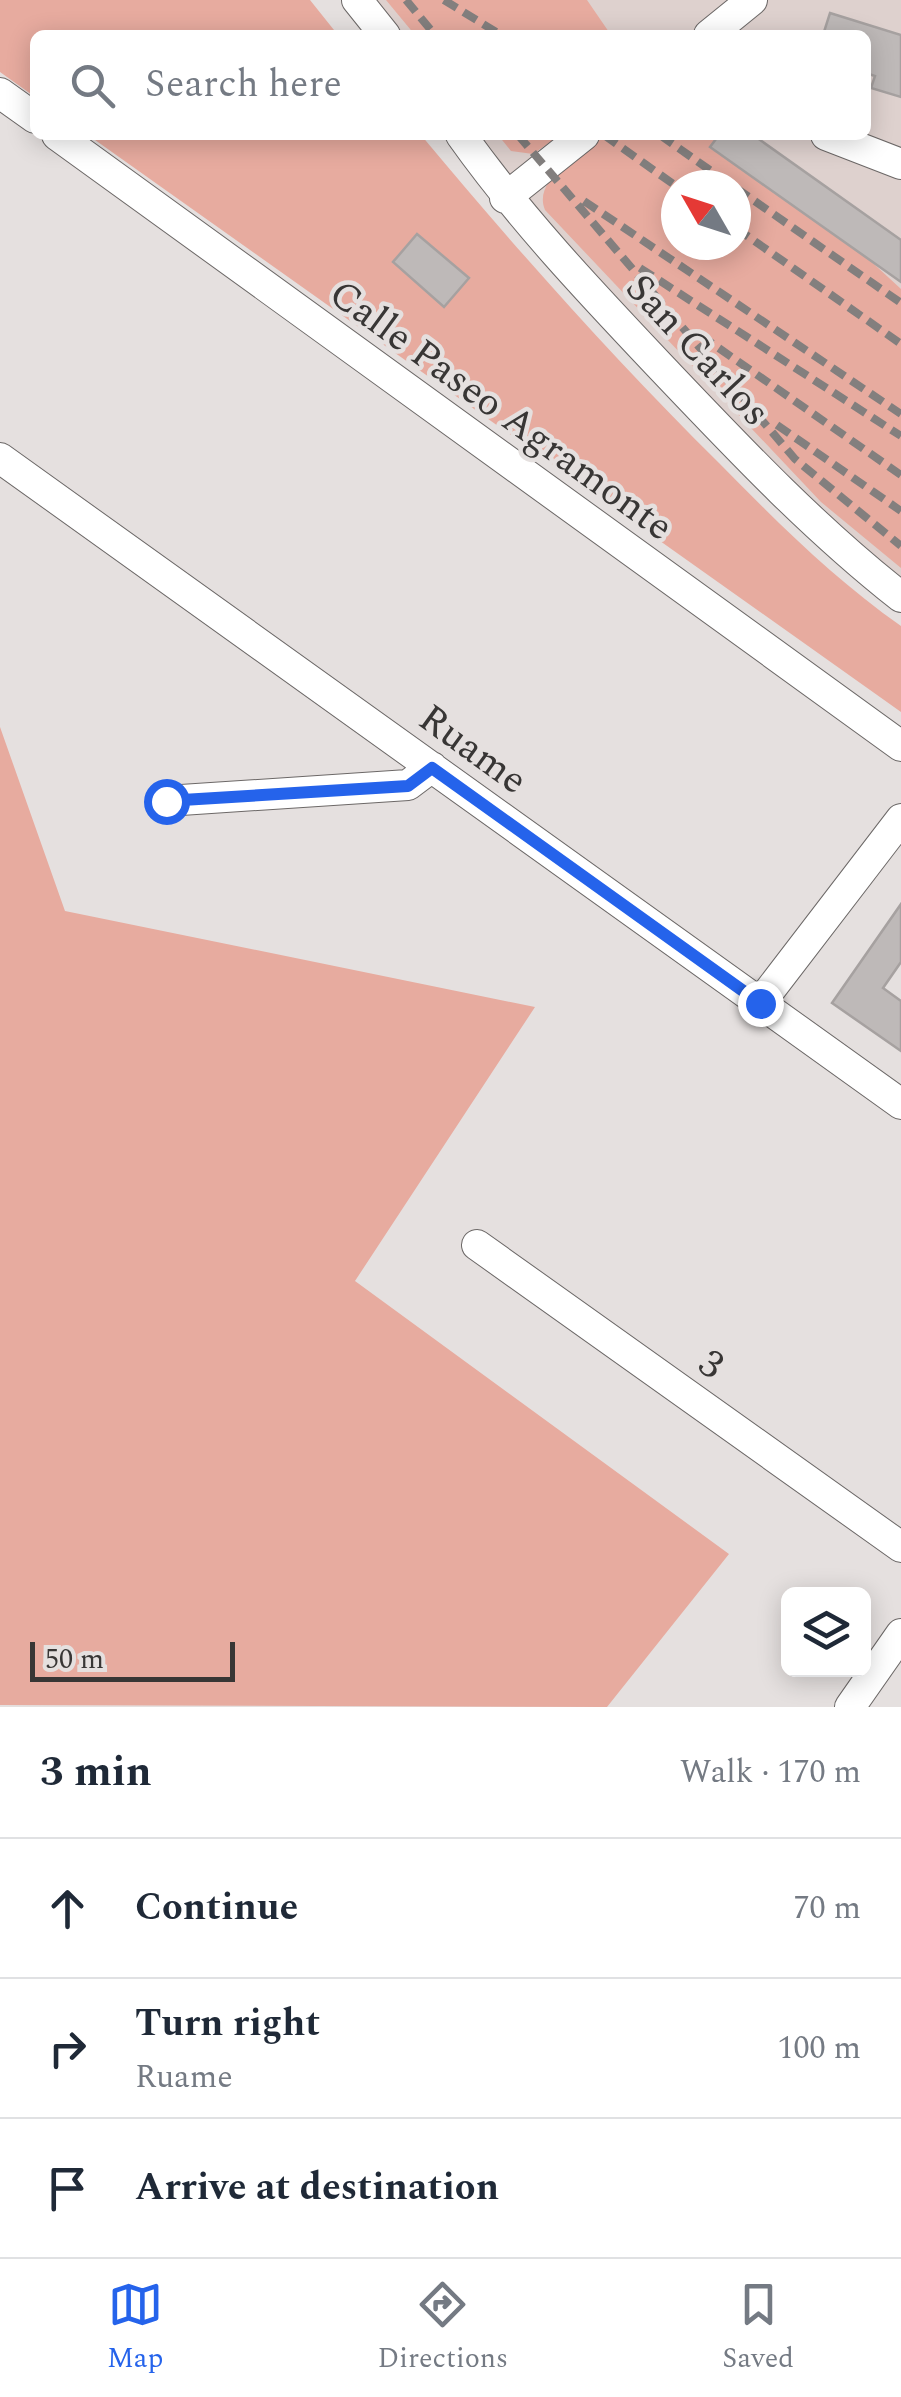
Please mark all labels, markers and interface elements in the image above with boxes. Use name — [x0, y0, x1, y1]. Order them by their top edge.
search box — [30, 30, 871, 140]
text: Search here — [145, 56, 342, 114]
icon: search — [65, 58, 120, 113]
north arrow — [661, 170, 751, 260]
street label: San Carlos — [610, 260, 784, 441]
street label: Calle Paseo Agramonte — [316, 265, 686, 557]
street label: Ruame — [405, 689, 540, 811]
route start — [144, 779, 190, 825]
route end — [738, 981, 784, 1027]
street label: 3 — [685, 1334, 736, 1396]
map controls — [781, 1587, 871, 1677]
button: layers — [781, 1587, 871, 1677]
scale bar — [30, 1637, 235, 1682]
text: 50 m — [45, 1638, 104, 1681]
text: 3 min — [40, 1741, 152, 1804]
text: Walk · 170 m — [680, 1748, 861, 1797]
text: Continue — [135, 1879, 298, 1937]
icon: ahead — [40, 1881, 95, 1936]
text: 70 m — [793, 1884, 861, 1933]
text: Turn right — [135, 1995, 320, 2053]
icon: right — [40, 2021, 95, 2076]
text: 100 m — [777, 2024, 861, 2073]
text: Ruame — [135, 2053, 233, 2102]
text: Arrive at destination — [135, 2159, 499, 2217]
icon: arrive — [40, 2161, 95, 2216]
tab: Map — [107, 2277, 163, 2380]
tab: Directions — [377, 2277, 508, 2380]
tab: Saved — [722, 2277, 794, 2380]

